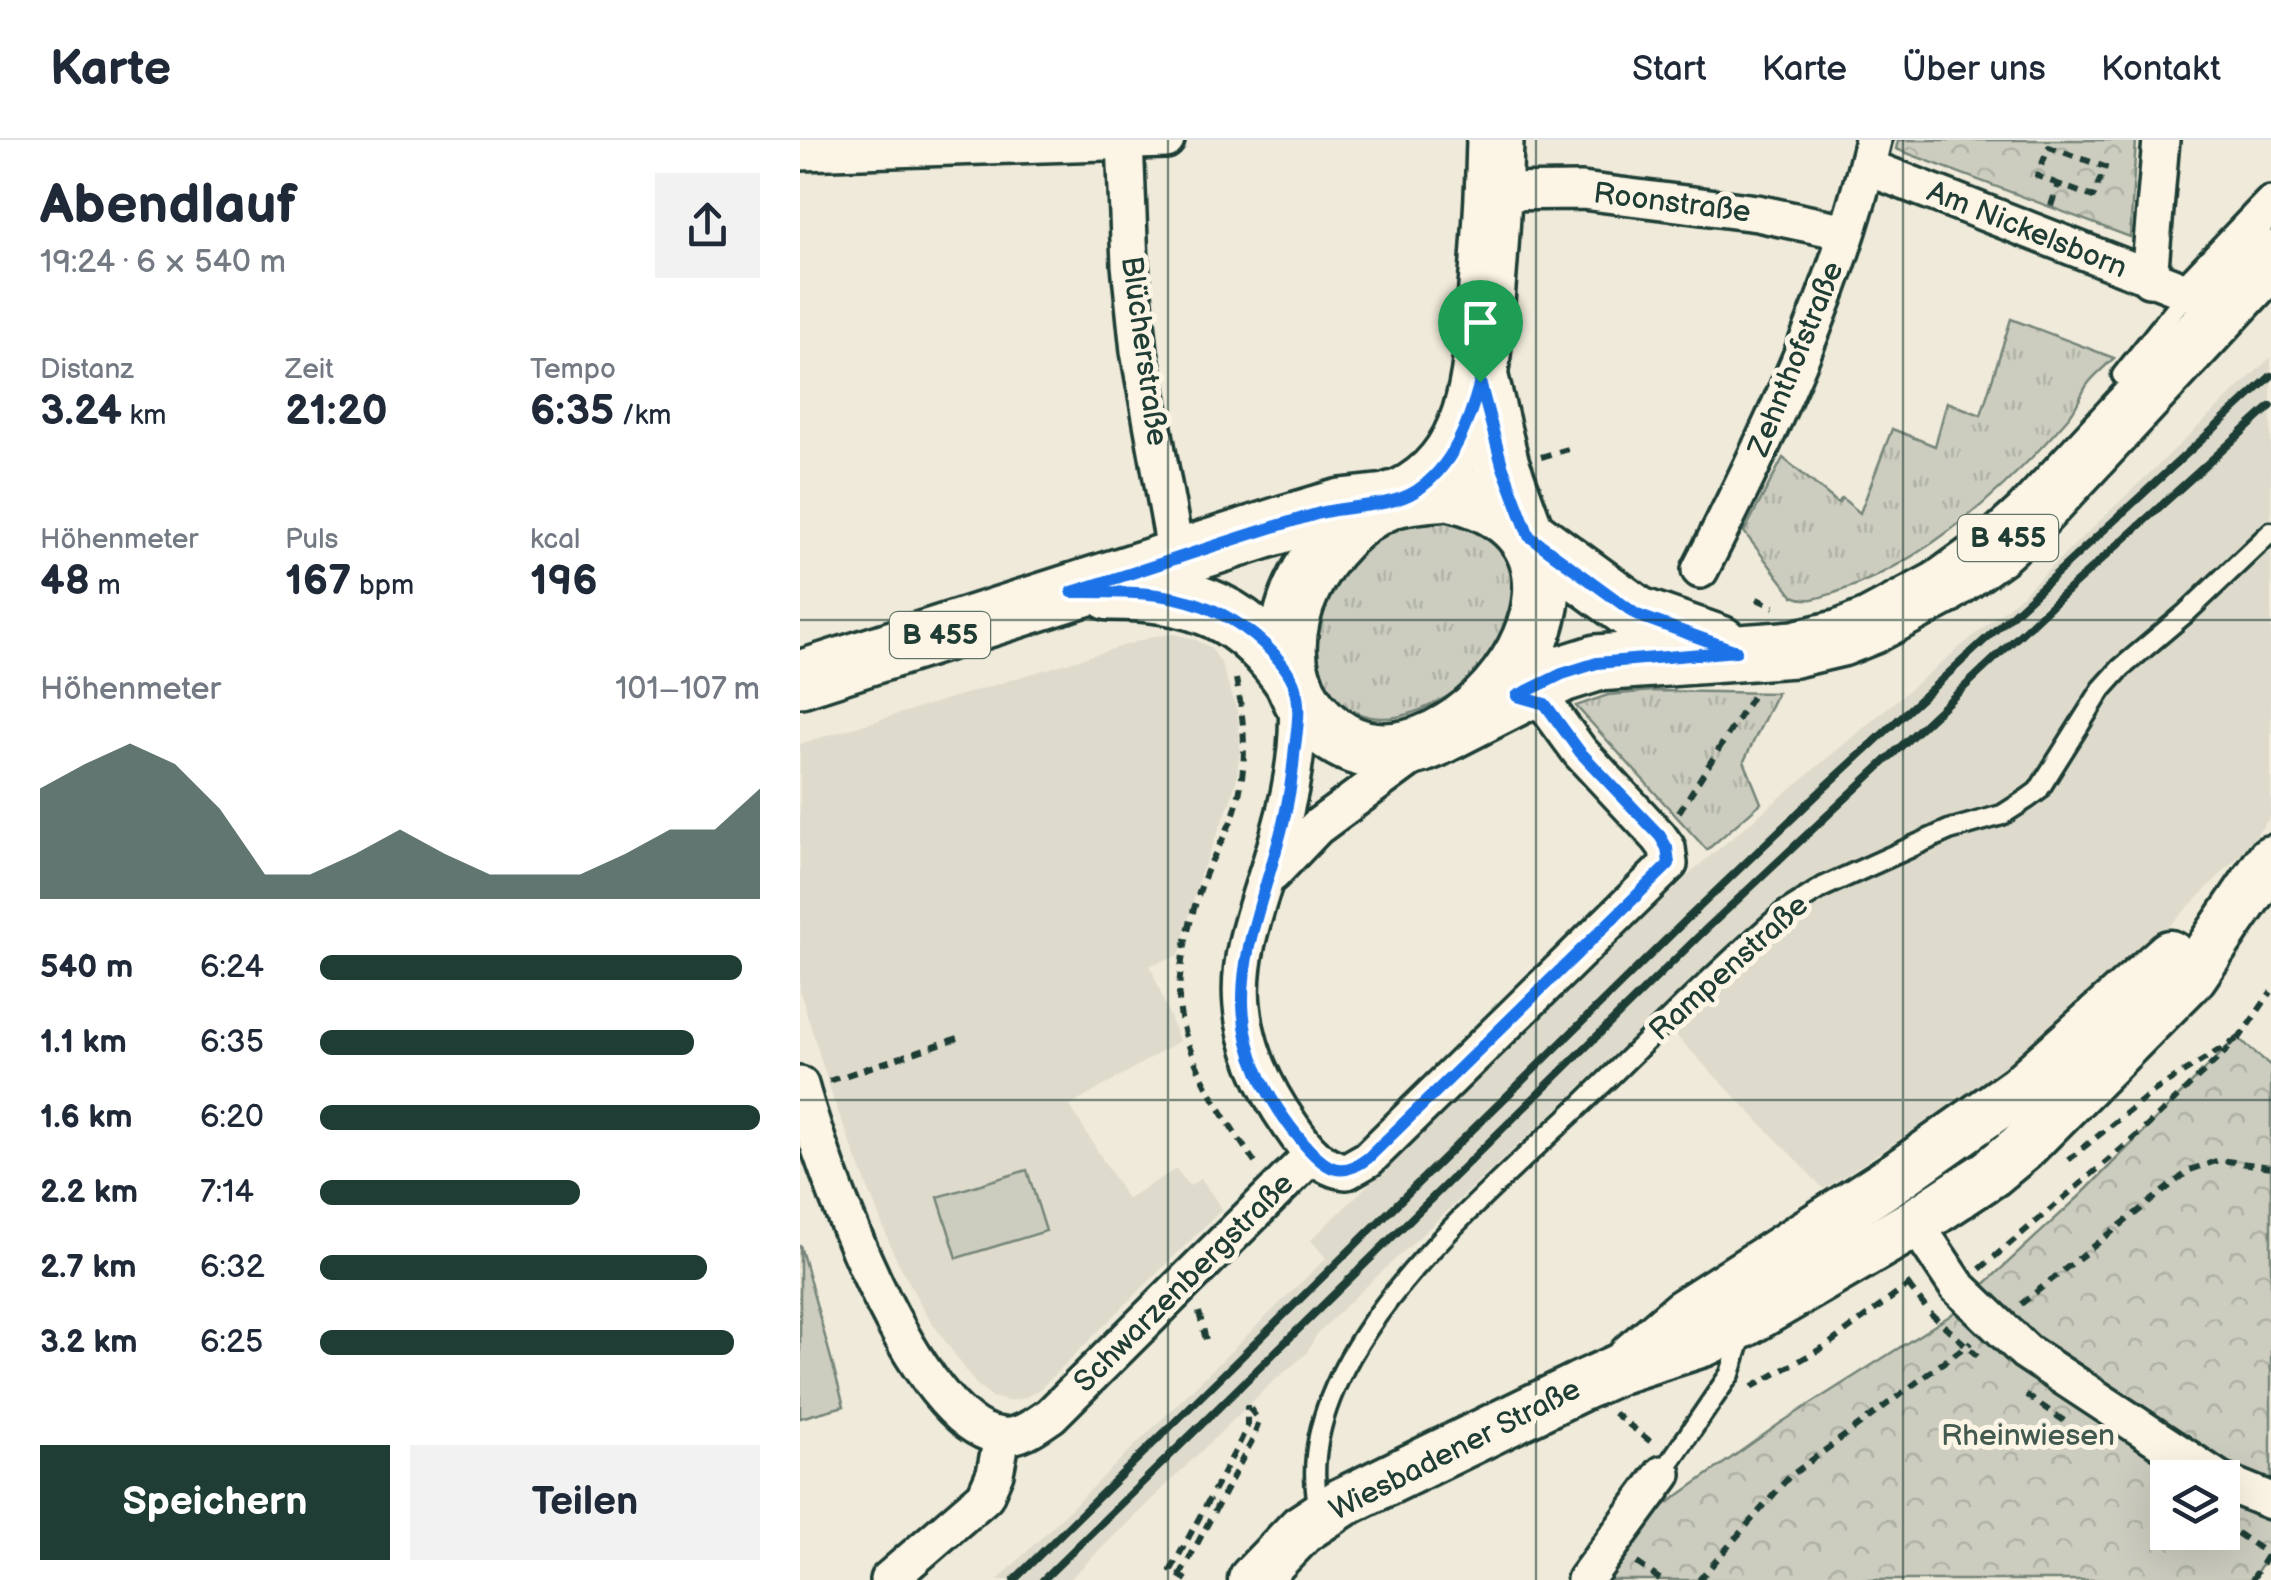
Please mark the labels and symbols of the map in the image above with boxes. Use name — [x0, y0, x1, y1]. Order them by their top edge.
street label: Am Nickelsborn — [1922, 174, 2132, 286]
street label: Roonstraße — [1591, 175, 1753, 231]
street label: Blücherstraße — [1113, 254, 1175, 448]
street label: Zehnthofstraße — [1740, 256, 1851, 462]
pin — [1438, 280, 1523, 383]
road number: B 455 — [1958, 515, 2058, 561]
road number: B 455 — [890, 612, 990, 658]
street label: Rampenstraße — [1642, 887, 1816, 1049]
street label: Schwarzenbergstraße — [1067, 1166, 1301, 1400]
street label: Wiesbadener Straße — [1324, 1371, 1586, 1529]
park label: Rheinwiesen — [1941, 1418, 2115, 1454]

